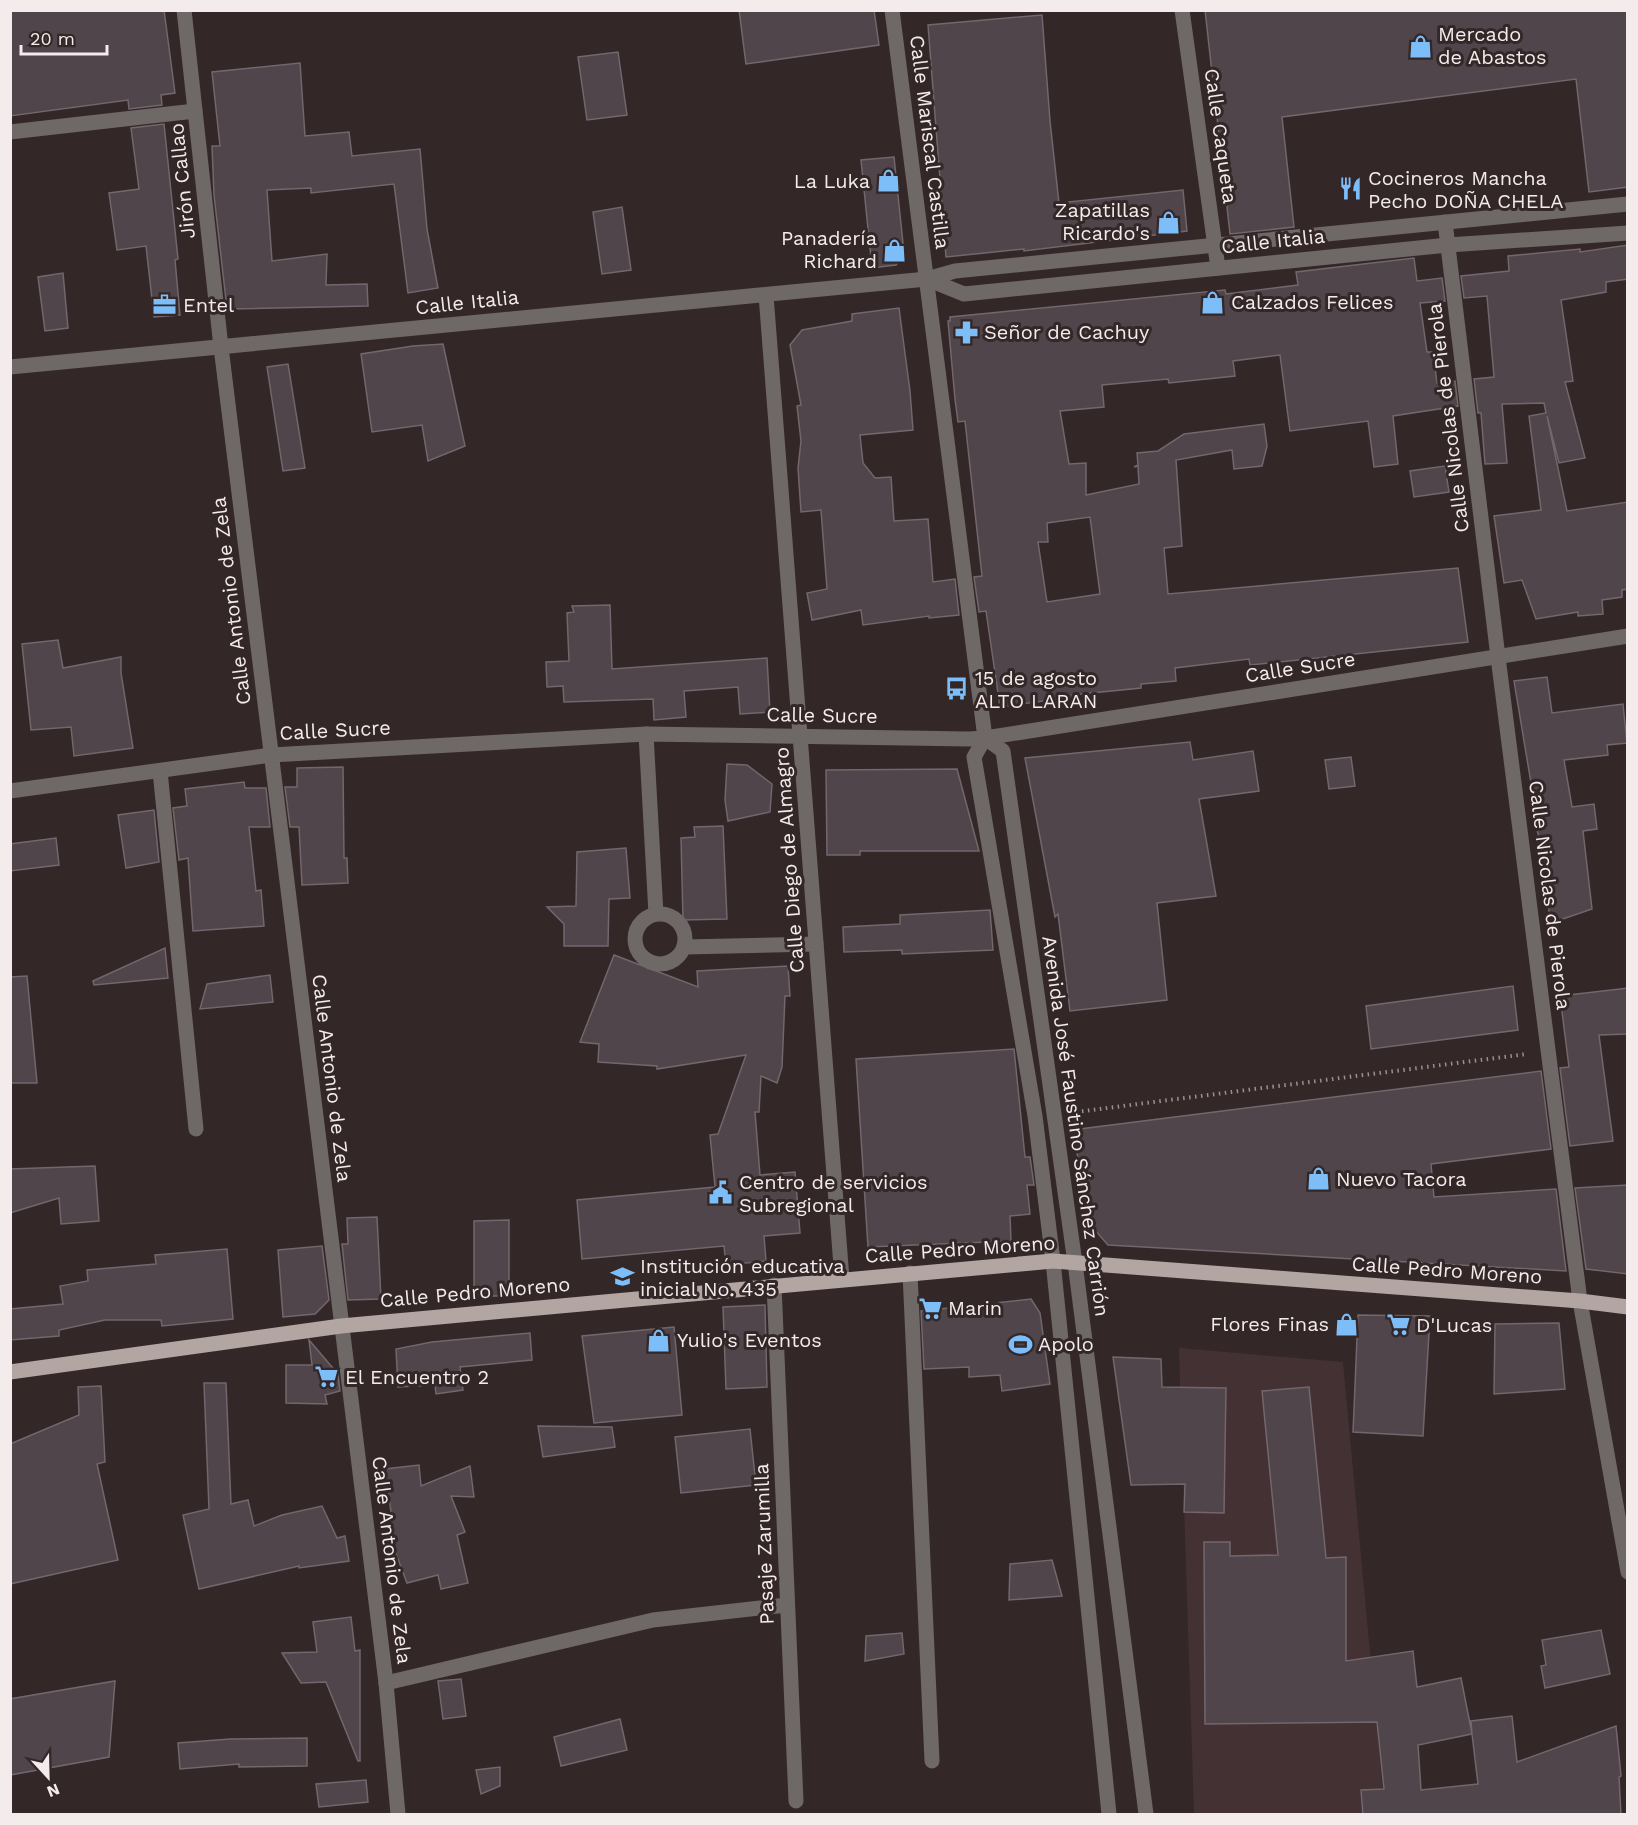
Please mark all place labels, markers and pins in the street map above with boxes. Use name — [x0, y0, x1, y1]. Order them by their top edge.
place label: Mercado de Abastos — [1438, 22, 1547, 69]
shop icon: Mercado de Abastos — [1407, 33, 1433, 59]
place label: Cocineros Mancha Pecho DOÑA CHELA — [1368, 166, 1564, 213]
shop icon: La Luka — [875, 168, 901, 194]
place label: La Luka — [794, 169, 870, 193]
restaurant icon: Cocineros Mancha Pecho DOÑA CHELA — [1337, 176, 1363, 202]
place label: Zapatillas Ricardo's — [1055, 198, 1150, 245]
shop icon: Zapatillas Ricardo's — [1155, 209, 1181, 235]
place label: Panadería Richard — [781, 226, 877, 273]
shop icon: Panadería Richard — [882, 237, 908, 263]
shop icon: Calzados Felices — [1200, 289, 1226, 315]
place label: Calzados Felices — [1231, 290, 1393, 314]
office icon: Entel — [152, 292, 178, 318]
place label: Entel — [183, 293, 234, 317]
pharmacy icon: Señor de Cachuy — [953, 319, 979, 345]
place label: Señor de Cachuy — [984, 320, 1150, 344]
place label: 15 de agosto ALTO LARAN — [975, 666, 1097, 713]
bus stop icon: 15 de agosto ALTO LARAN — [944, 676, 970, 702]
shop icon: Nuevo Tacora — [1305, 1166, 1331, 1192]
place label: Nuevo Tacora — [1336, 1167, 1467, 1191]
place label: Centro de servicios Subregional — [739, 1170, 927, 1217]
public building icon: Centro de servicios Subregional — [708, 1180, 734, 1206]
place label: Institución educativa inicial No. 435 — [640, 1254, 845, 1301]
school or university icon: Institución educativa inicial No. 435 — [609, 1264, 635, 1290]
supermarket icon: Marin — [917, 1295, 943, 1321]
place label: Marin — [948, 1296, 1002, 1320]
shop icon: Flores Finas — [1334, 1311, 1360, 1337]
place label: Flores Finas — [1210, 1312, 1329, 1336]
supermarket icon: D'Lucas — [1385, 1312, 1411, 1338]
place label: D'Lucas — [1416, 1313, 1492, 1337]
shop icon: Yulio's Eventos — [646, 1327, 672, 1353]
place label: Yulio's Eventos — [677, 1328, 822, 1352]
sports icon: Apolo — [1007, 1331, 1033, 1357]
place label: Apolo — [1038, 1332, 1094, 1356]
supermarket icon: El Encuentro 2 — [314, 1364, 340, 1390]
place label: El Encuentro 2 — [345, 1365, 489, 1389]

